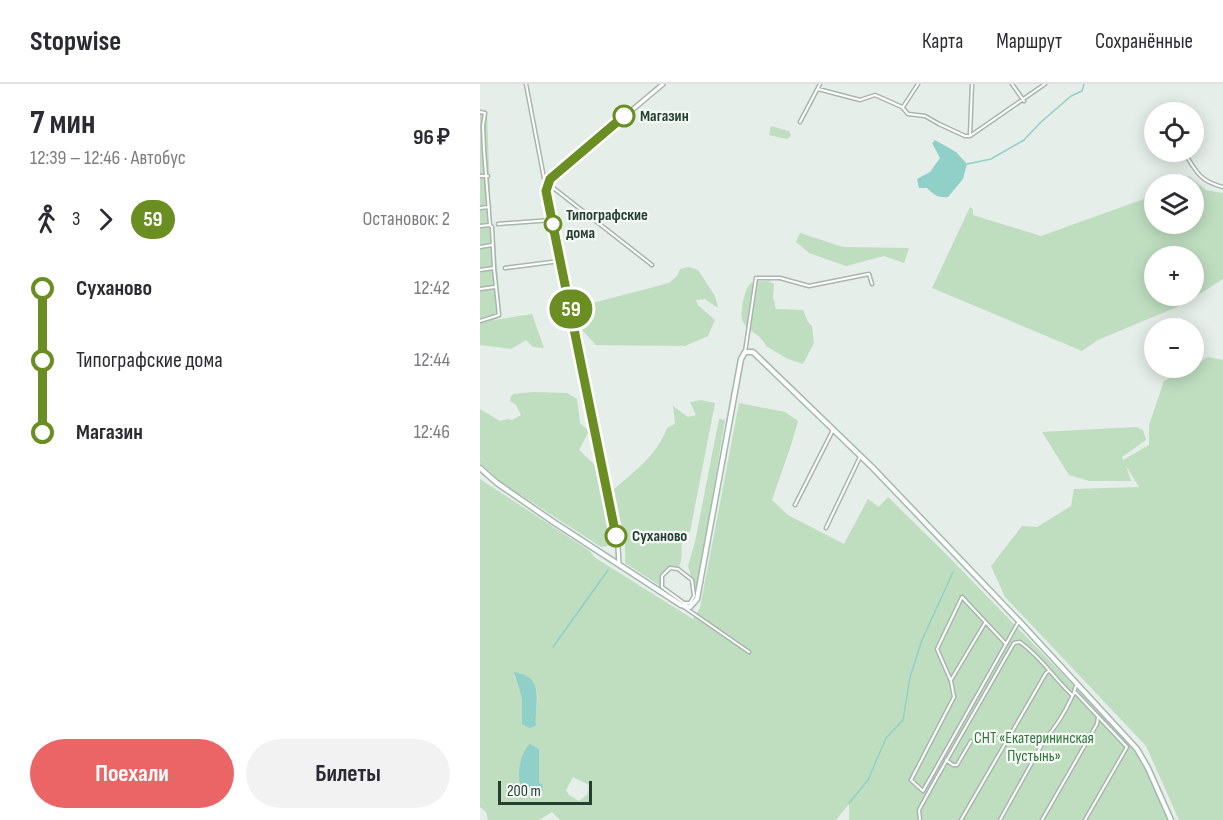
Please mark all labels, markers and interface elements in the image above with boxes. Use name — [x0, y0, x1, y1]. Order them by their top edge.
text: Stopwise — [30, 25, 121, 58]
text: Карта — [922, 29, 963, 54]
text: Маршрут — [996, 29, 1062, 54]
text: Сохранённые — [1095, 29, 1193, 54]
map controls — [1144, 102, 1204, 378]
button: locate — [1144, 102, 1204, 162]
text: 7 мин — [30, 103, 95, 143]
marker: Магазин — [613, 105, 635, 127]
place label: Магазин — [640, 107, 689, 126]
text: 96 ₽ — [413, 124, 450, 151]
text: 12:39 – 12:46 · Автобус — [30, 146, 186, 170]
button: layers — [1144, 174, 1204, 234]
icon: walk — [30, 203, 63, 236]
icon: forward — [89, 203, 122, 236]
place label: Типографские дома — [566, 206, 648, 243]
text: 3 — [72, 207, 80, 231]
text: 59 — [143, 207, 163, 232]
text: Остановок: 2 — [362, 207, 450, 231]
marker: Типографские дома — [544, 215, 562, 233]
button: + — [1144, 246, 1204, 306]
text: Суханово — [76, 275, 152, 302]
text: 12:42 — [414, 276, 450, 300]
line badge: 59 — [544, 290, 598, 328]
text: 59 — [561, 297, 581, 322]
button: − — [1144, 318, 1204, 378]
text: Типографские дома — [76, 347, 223, 374]
text: 12:44 — [414, 348, 450, 372]
text: Магазин — [76, 419, 143, 446]
text: 12:46 — [414, 420, 450, 444]
marker: Суханово — [605, 525, 627, 547]
place label: Суханово — [632, 527, 687, 546]
park label: СНТ «Екатерининская Пустынь» — [974, 729, 1094, 766]
button: Поехали — [30, 739, 234, 808]
button: Билеты — [246, 739, 450, 808]
scale bar — [498, 778, 592, 806]
text: 200 m — [507, 782, 541, 801]

